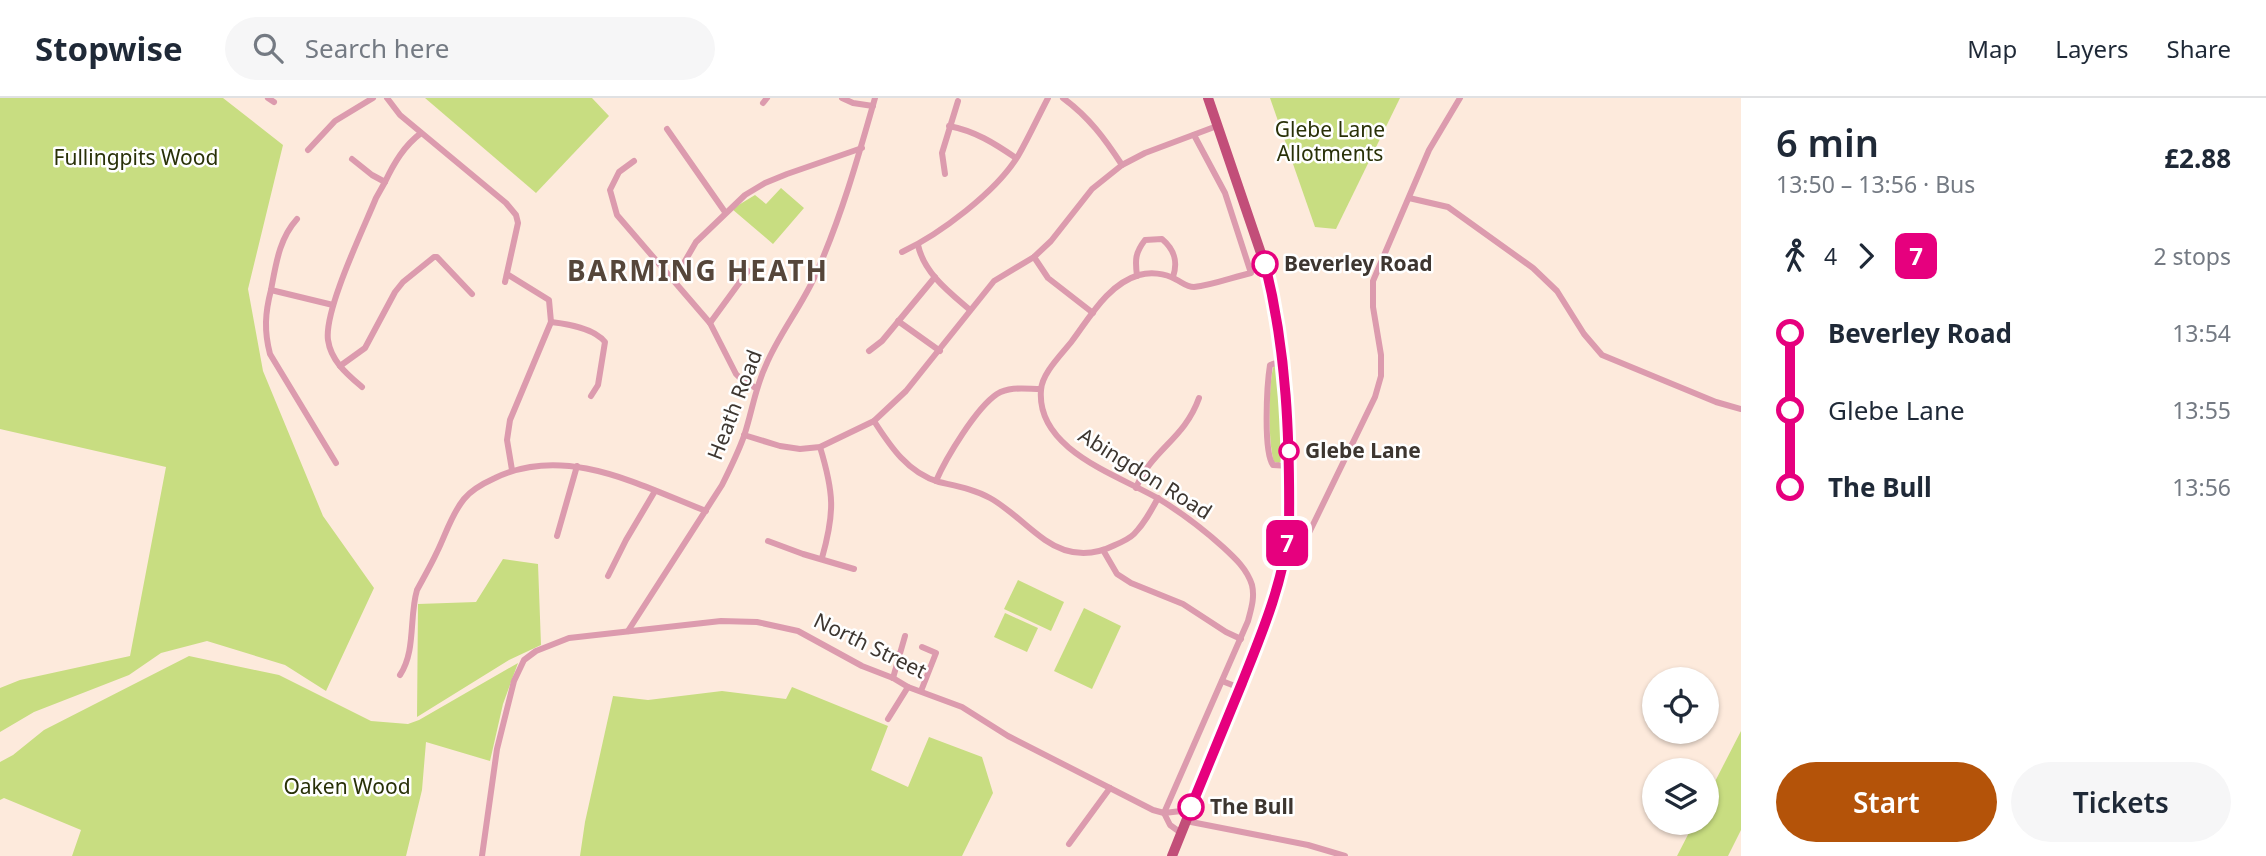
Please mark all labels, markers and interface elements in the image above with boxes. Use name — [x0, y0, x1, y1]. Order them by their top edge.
search box — [225, 17, 715, 80]
text: Stopwise — [35, 26, 183, 71]
icon: search — [249, 29, 287, 67]
text: Search here — [305, 30, 449, 66]
text: Map — [1967, 32, 2017, 65]
text: Layers — [2055, 32, 2129, 65]
text: Share — [2167, 32, 2231, 65]
park label: Glebe Lane Allotments — [1275, 115, 1385, 167]
text: 6 min — [1776, 116, 1879, 168]
text: £2.88 — [2164, 140, 2231, 176]
park label: Fullingpits Wood — [54, 143, 218, 171]
text: 13:50 – 13:56 · Bus — [1776, 168, 1975, 200]
icon: walk — [1776, 237, 1814, 275]
icon: forward — [1847, 237, 1885, 275]
text: 7 — [1909, 239, 1923, 272]
text: 4 — [1824, 240, 1837, 272]
text: 2 stops — [2153, 240, 2231, 272]
place label: Beverley Road — [1284, 249, 1433, 277]
district label: BARMING HEATH — [567, 251, 829, 289]
marker: Beverley Road — [1252, 251, 1278, 277]
text: Beverley Road — [1828, 315, 2012, 351]
text: 13:54 — [2172, 317, 2231, 349]
street label: Heath Road — [700, 346, 768, 464]
text: Glebe Lane — [1828, 392, 1965, 428]
text: 13:55 — [2172, 394, 2231, 426]
street label: Abingdon Road — [1074, 421, 1217, 525]
place label: Glebe Lane — [1305, 436, 1421, 464]
marker: Glebe Lane — [1279, 441, 1299, 461]
text: The Bull — [1828, 469, 1932, 505]
text: 13:56 — [2172, 471, 2231, 503]
line badge: 7 — [1264, 520, 1310, 566]
text: 7 — [1280, 526, 1294, 559]
street label: North Street — [809, 606, 932, 685]
map controls — [1642, 667, 1719, 835]
button: locate — [1642, 667, 1719, 744]
button: layers — [1642, 758, 1719, 835]
button: Start — [1776, 762, 1997, 842]
button: Tickets — [2011, 762, 2231, 842]
park label: Oaken Wood — [283, 772, 411, 800]
place label: The Bull — [1210, 792, 1294, 820]
marker: The Bull — [1178, 794, 1204, 820]

